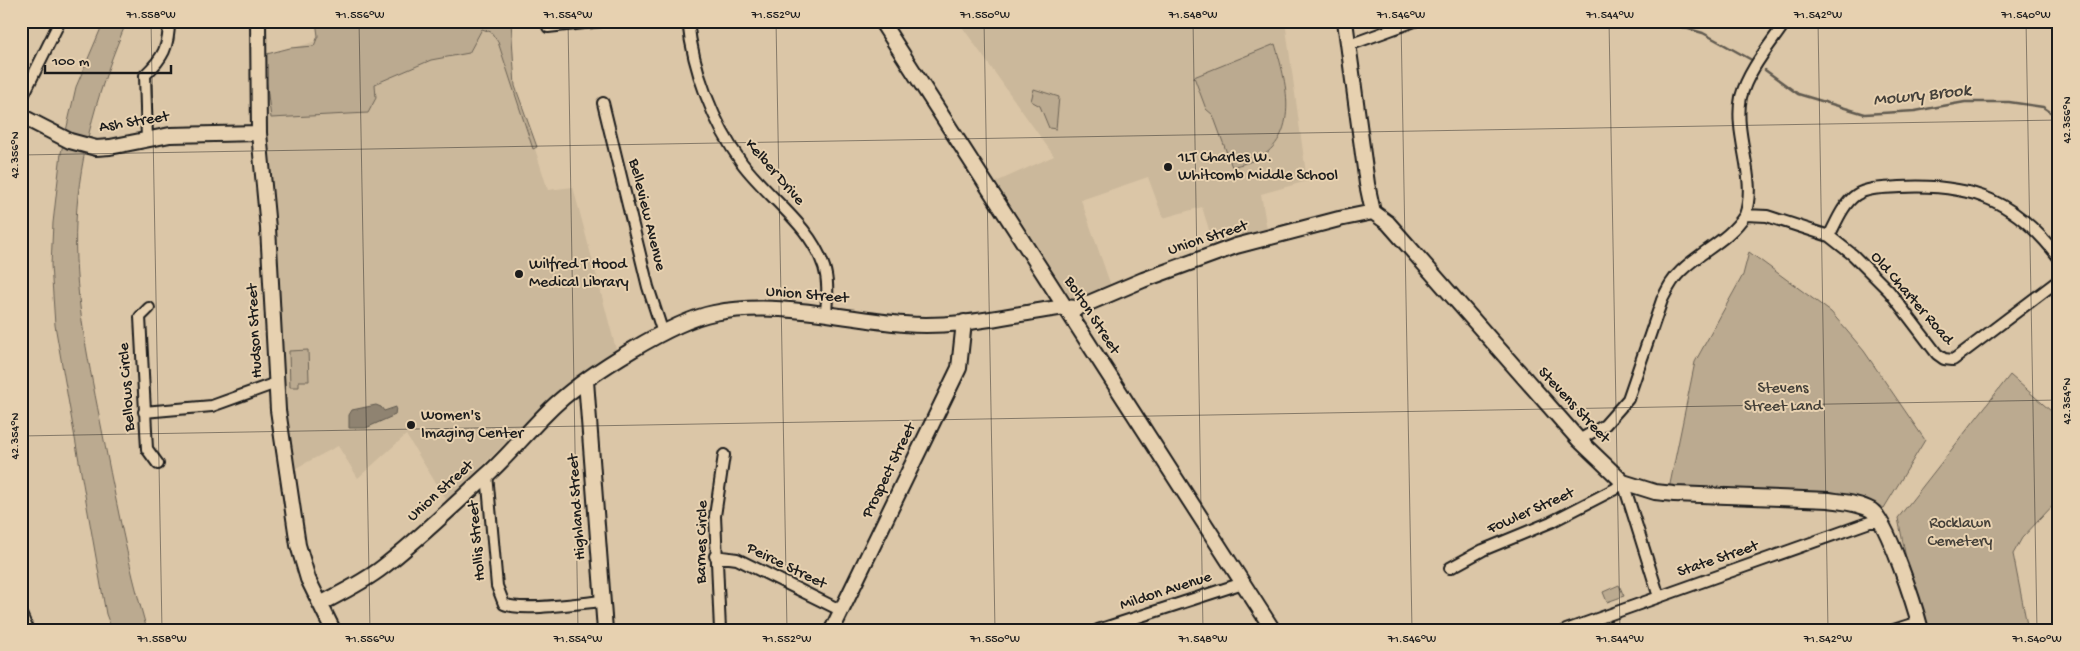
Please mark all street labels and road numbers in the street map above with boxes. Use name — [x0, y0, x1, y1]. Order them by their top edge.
street label: Ash Street — [98, 108, 172, 138]
street label: Kelber Drive — [740, 136, 808, 211]
street label: Belleview Avenue — [623, 156, 669, 274]
street label: Union Street — [1166, 217, 1252, 261]
street label: Old Charter Road — [1865, 248, 1958, 351]
street label: Bolton Street — [1058, 273, 1124, 360]
street label: Hudson Street — [244, 282, 268, 379]
street label: Union Street — [765, 283, 850, 309]
street label: Bellows Circle — [115, 341, 141, 433]
street label: Stevens Street — [1533, 364, 1614, 449]
street label: Prospect Street — [858, 419, 922, 522]
street label: Highland Street — [565, 452, 591, 561]
street label: Union Street — [404, 456, 479, 527]
street label: Fowler Street — [1484, 484, 1579, 540]
street label: Hollis Street — [465, 499, 491, 582]
street label: Barnes Circle — [693, 499, 713, 585]
street label: State Street — [1675, 537, 1762, 583]
street label: Peirce Street — [742, 539, 830, 595]
street label: Mildon Avenue — [1118, 568, 1215, 616]

